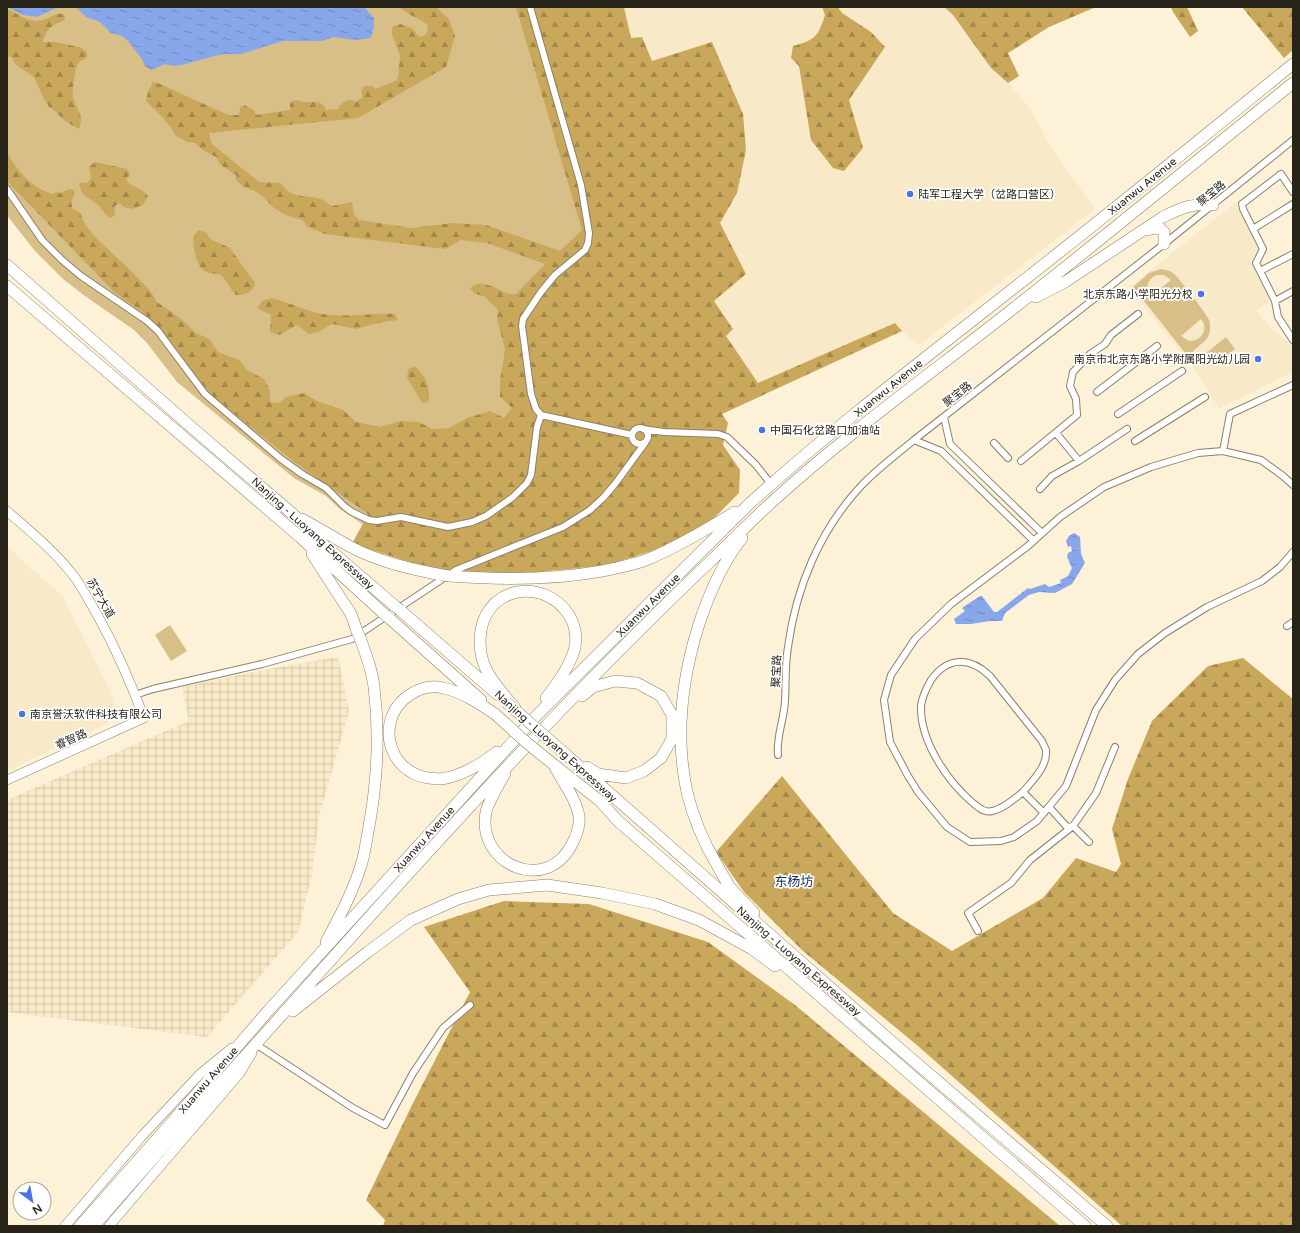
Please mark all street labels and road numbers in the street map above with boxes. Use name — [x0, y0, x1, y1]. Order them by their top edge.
street label: Xuanwu Avenue — [1106, 155, 1179, 218]
street label: 聚宝路 — [1194, 178, 1228, 209]
street label: Xuanwu Avenue — [852, 357, 925, 420]
street label: 聚宝路 — [940, 379, 974, 410]
street label: Nanjing - Luoyang Expressway — [249, 475, 377, 592]
street label: Xuanwu Avenue — [614, 571, 683, 640]
street label: 苏宁大道 — [84, 576, 117, 621]
street label: 聚宝路 — [769, 654, 784, 688]
street label: Nanjing - Luoyang Expressway — [492, 688, 620, 805]
street label: 睿智路 — [53, 727, 89, 752]
street label: Xuanwu Avenue — [391, 804, 457, 875]
street label: Nanjing - Luoyang Expressway — [734, 904, 864, 1019]
street label: Xuanwu Avenue — [176, 1044, 241, 1116]

